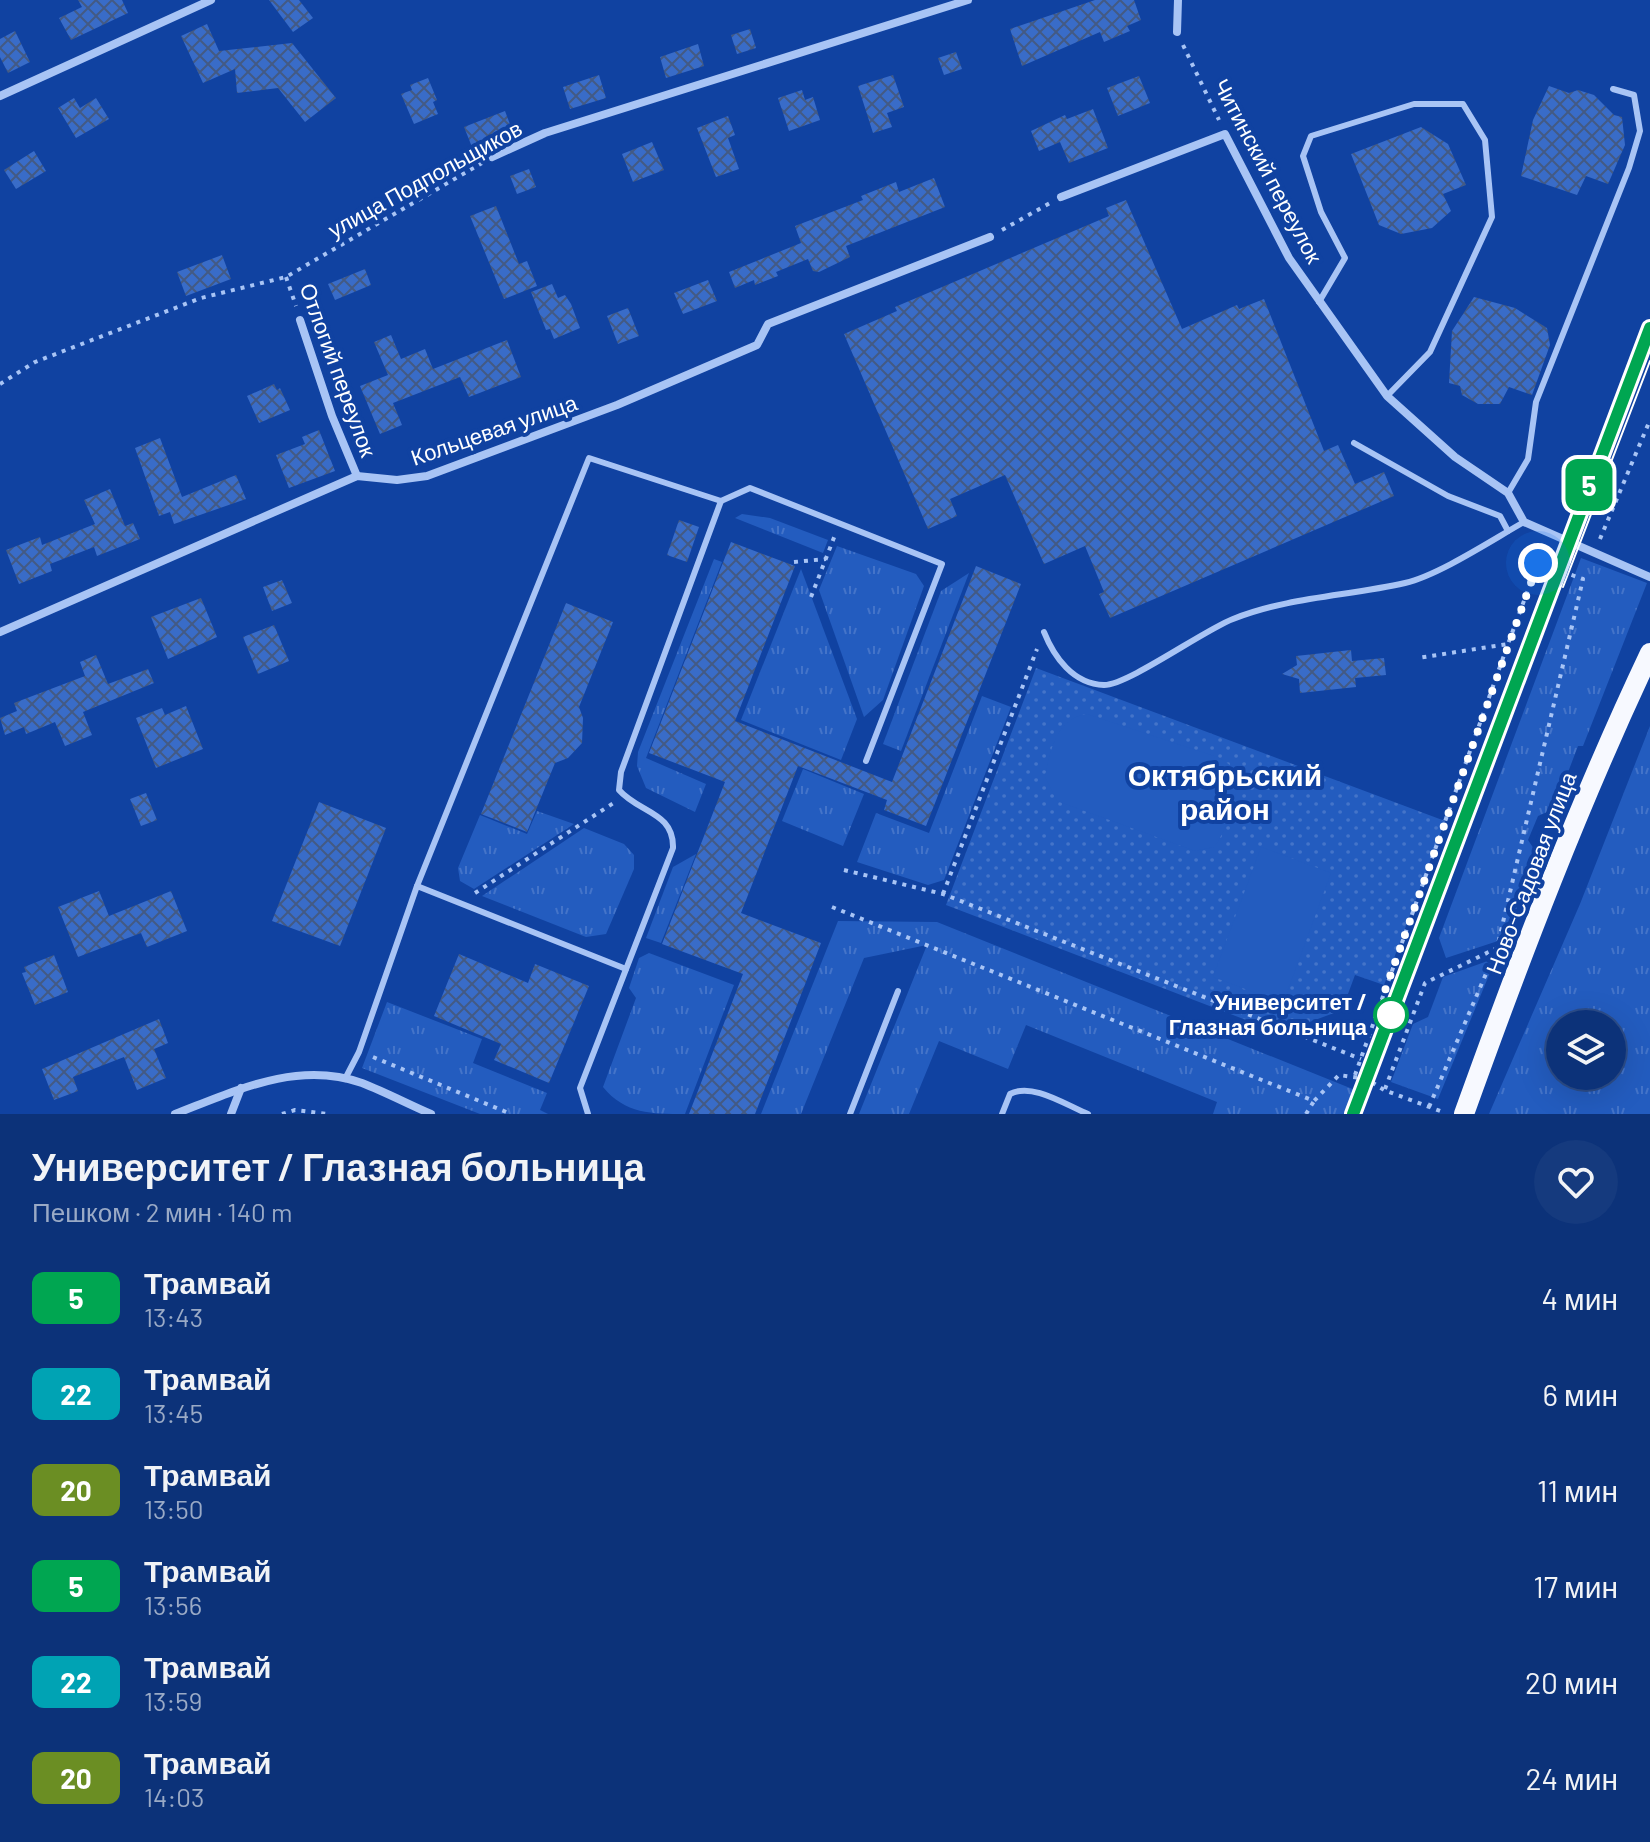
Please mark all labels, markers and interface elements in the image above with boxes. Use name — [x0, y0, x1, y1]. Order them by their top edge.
street label: Читинский переулок — [1208, 74, 1329, 268]
street label: улица Подпольщиков — [323, 114, 526, 243]
street label: Отлогий переулок — [295, 279, 383, 461]
street label: Кольцевая улица — [407, 388, 581, 471]
line badge: 5 — [1563, 459, 1615, 511]
text: 5 — [1581, 468, 1597, 502]
your location — [1518, 543, 1558, 583]
district label: Октябрьский район — [1128, 756, 1322, 826]
street label: Ново-Садовая улица — [1480, 767, 1582, 978]
place label: Университет / Глазная больница — [1169, 988, 1368, 1040]
marker: Университет / Глазная больница — [1374, 998, 1408, 1032]
map controls — [1546, 1010, 1626, 1090]
button: layers — [1546, 1010, 1626, 1090]
button: heart — [1534, 1140, 1618, 1224]
text: Университет / Глазная больница — [32, 1143, 645, 1189]
text: Пешком · 2 мин · 140 m — [32, 1196, 292, 1227]
text: Трамвай — [144, 1264, 272, 1300]
text: 4 мин — [1542, 1280, 1618, 1316]
text: 5 — [68, 1281, 84, 1315]
text: 13:43 — [144, 1301, 203, 1332]
text: Трамвай — [144, 1360, 272, 1396]
text: 6 мин — [1543, 1376, 1618, 1412]
text: 22 — [60, 1377, 92, 1411]
text: 13:45 — [144, 1397, 203, 1428]
text: Трамвай — [144, 1456, 272, 1492]
text: 11 мин — [1537, 1472, 1618, 1508]
text: 20 — [60, 1473, 92, 1507]
text: 13:50 — [144, 1493, 203, 1524]
text: Трамвай — [144, 1552, 272, 1588]
text: 17 мин — [1533, 1568, 1618, 1604]
text: 5 — [68, 1569, 84, 1603]
text: 13:56 — [144, 1589, 202, 1620]
text: Трамвай — [144, 1648, 272, 1684]
text: 20 мин — [1525, 1664, 1618, 1700]
text: 22 — [60, 1665, 92, 1699]
text: 13:59 — [144, 1685, 202, 1716]
text: Трамвай — [144, 1744, 272, 1780]
text: 24 мин — [1525, 1760, 1618, 1796]
text: 20 — [60, 1761, 92, 1795]
text: 14:03 — [144, 1781, 204, 1812]

